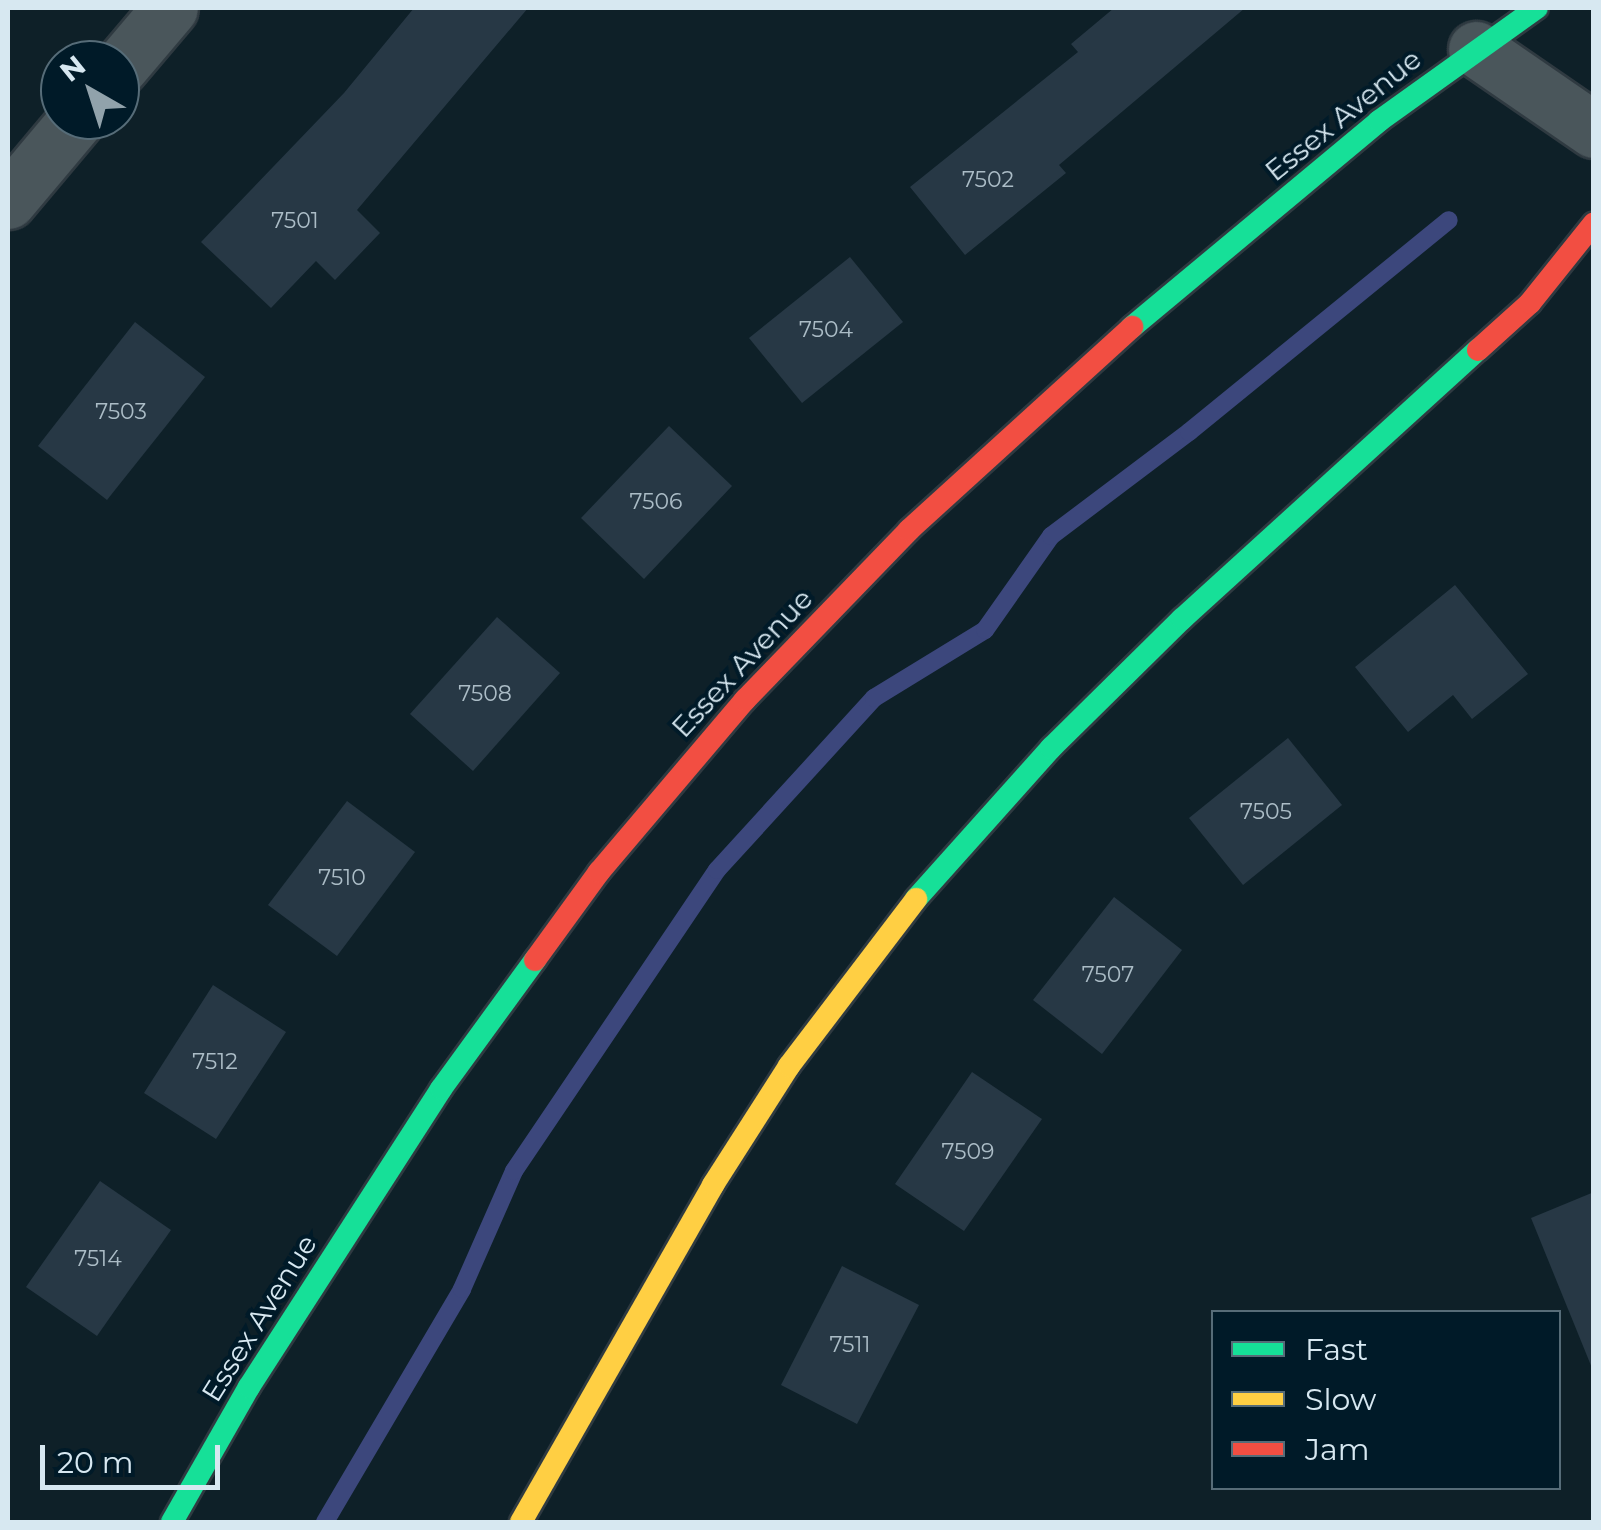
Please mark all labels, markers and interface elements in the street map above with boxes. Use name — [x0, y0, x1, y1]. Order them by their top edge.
north arrow — [40, 40, 140, 140]
street label: Essex Avenue — [1258, 42, 1428, 188]
text: N — [53, 48, 92, 89]
house number: 7502 — [962, 167, 1014, 193]
house number: 7501 — [271, 208, 319, 234]
house number: 7504 — [799, 317, 853, 343]
house number: 7503 — [95, 399, 147, 425]
house number: 7506 — [630, 489, 682, 515]
street label: Essex Avenue — [665, 582, 819, 744]
house number: 7508 — [458, 681, 512, 707]
house number: 7505 — [1240, 799, 1292, 825]
house number: 7510 — [318, 865, 366, 891]
house number: 7507 — [1082, 962, 1134, 988]
house number: 7512 — [192, 1049, 238, 1075]
house number: 7509 — [942, 1139, 994, 1165]
street label: Essex Avenue — [194, 1228, 324, 1408]
house number: 7514 — [74, 1246, 122, 1272]
legend — [1211, 1310, 1561, 1490]
text: Fast — [1305, 1331, 1368, 1368]
house number: 7511 — [830, 1332, 870, 1358]
text: Slow — [1305, 1381, 1376, 1418]
scale bar — [45, 1425, 225, 1487]
text: Jam — [1305, 1431, 1370, 1468]
text: 20 m — [57, 1444, 134, 1481]

